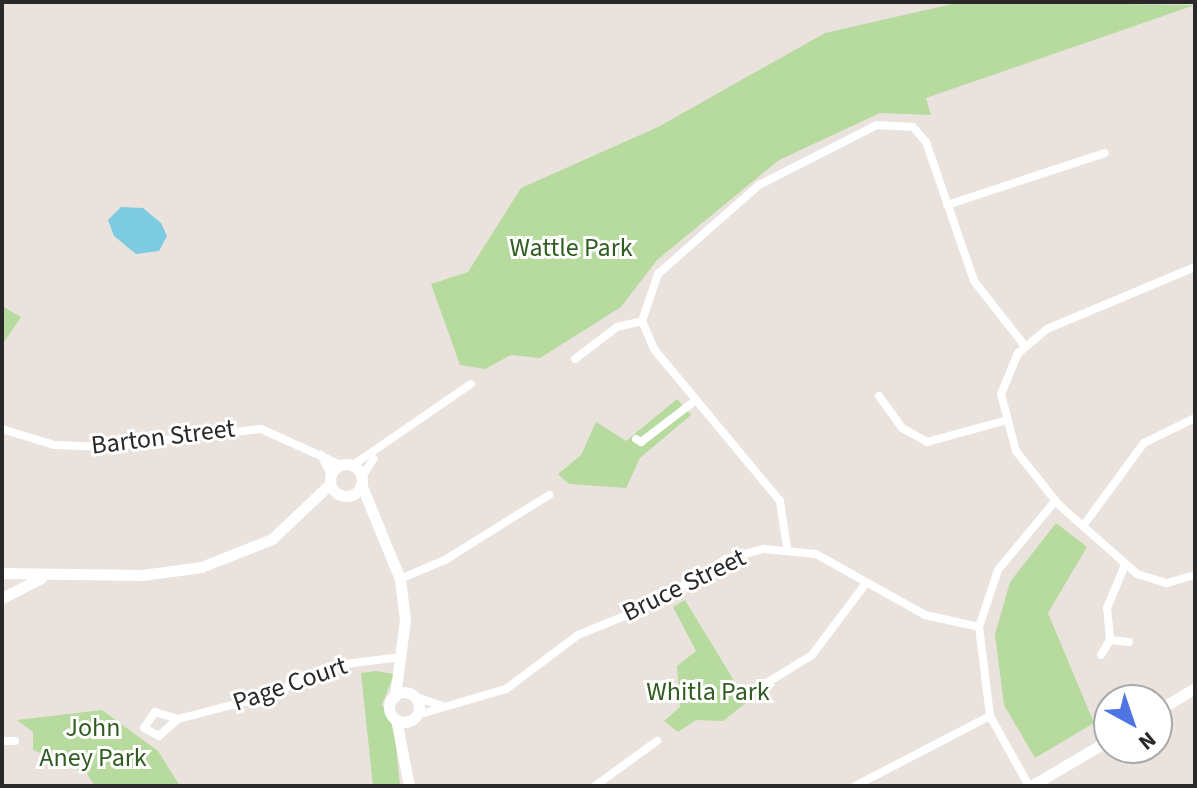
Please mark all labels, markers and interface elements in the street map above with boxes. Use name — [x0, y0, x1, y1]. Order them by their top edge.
park label: Wattle Park — [509, 232, 633, 264]
street label: Barton Street — [89, 413, 237, 461]
street label: Bruce Street — [617, 542, 751, 628]
street label: Page Court — [229, 650, 351, 718]
park label: Whitla Park — [646, 676, 770, 708]
north arrow — [1093, 684, 1173, 764]
park label: John Aney Park — [39, 712, 147, 774]
text: N — [1131, 724, 1163, 758]

